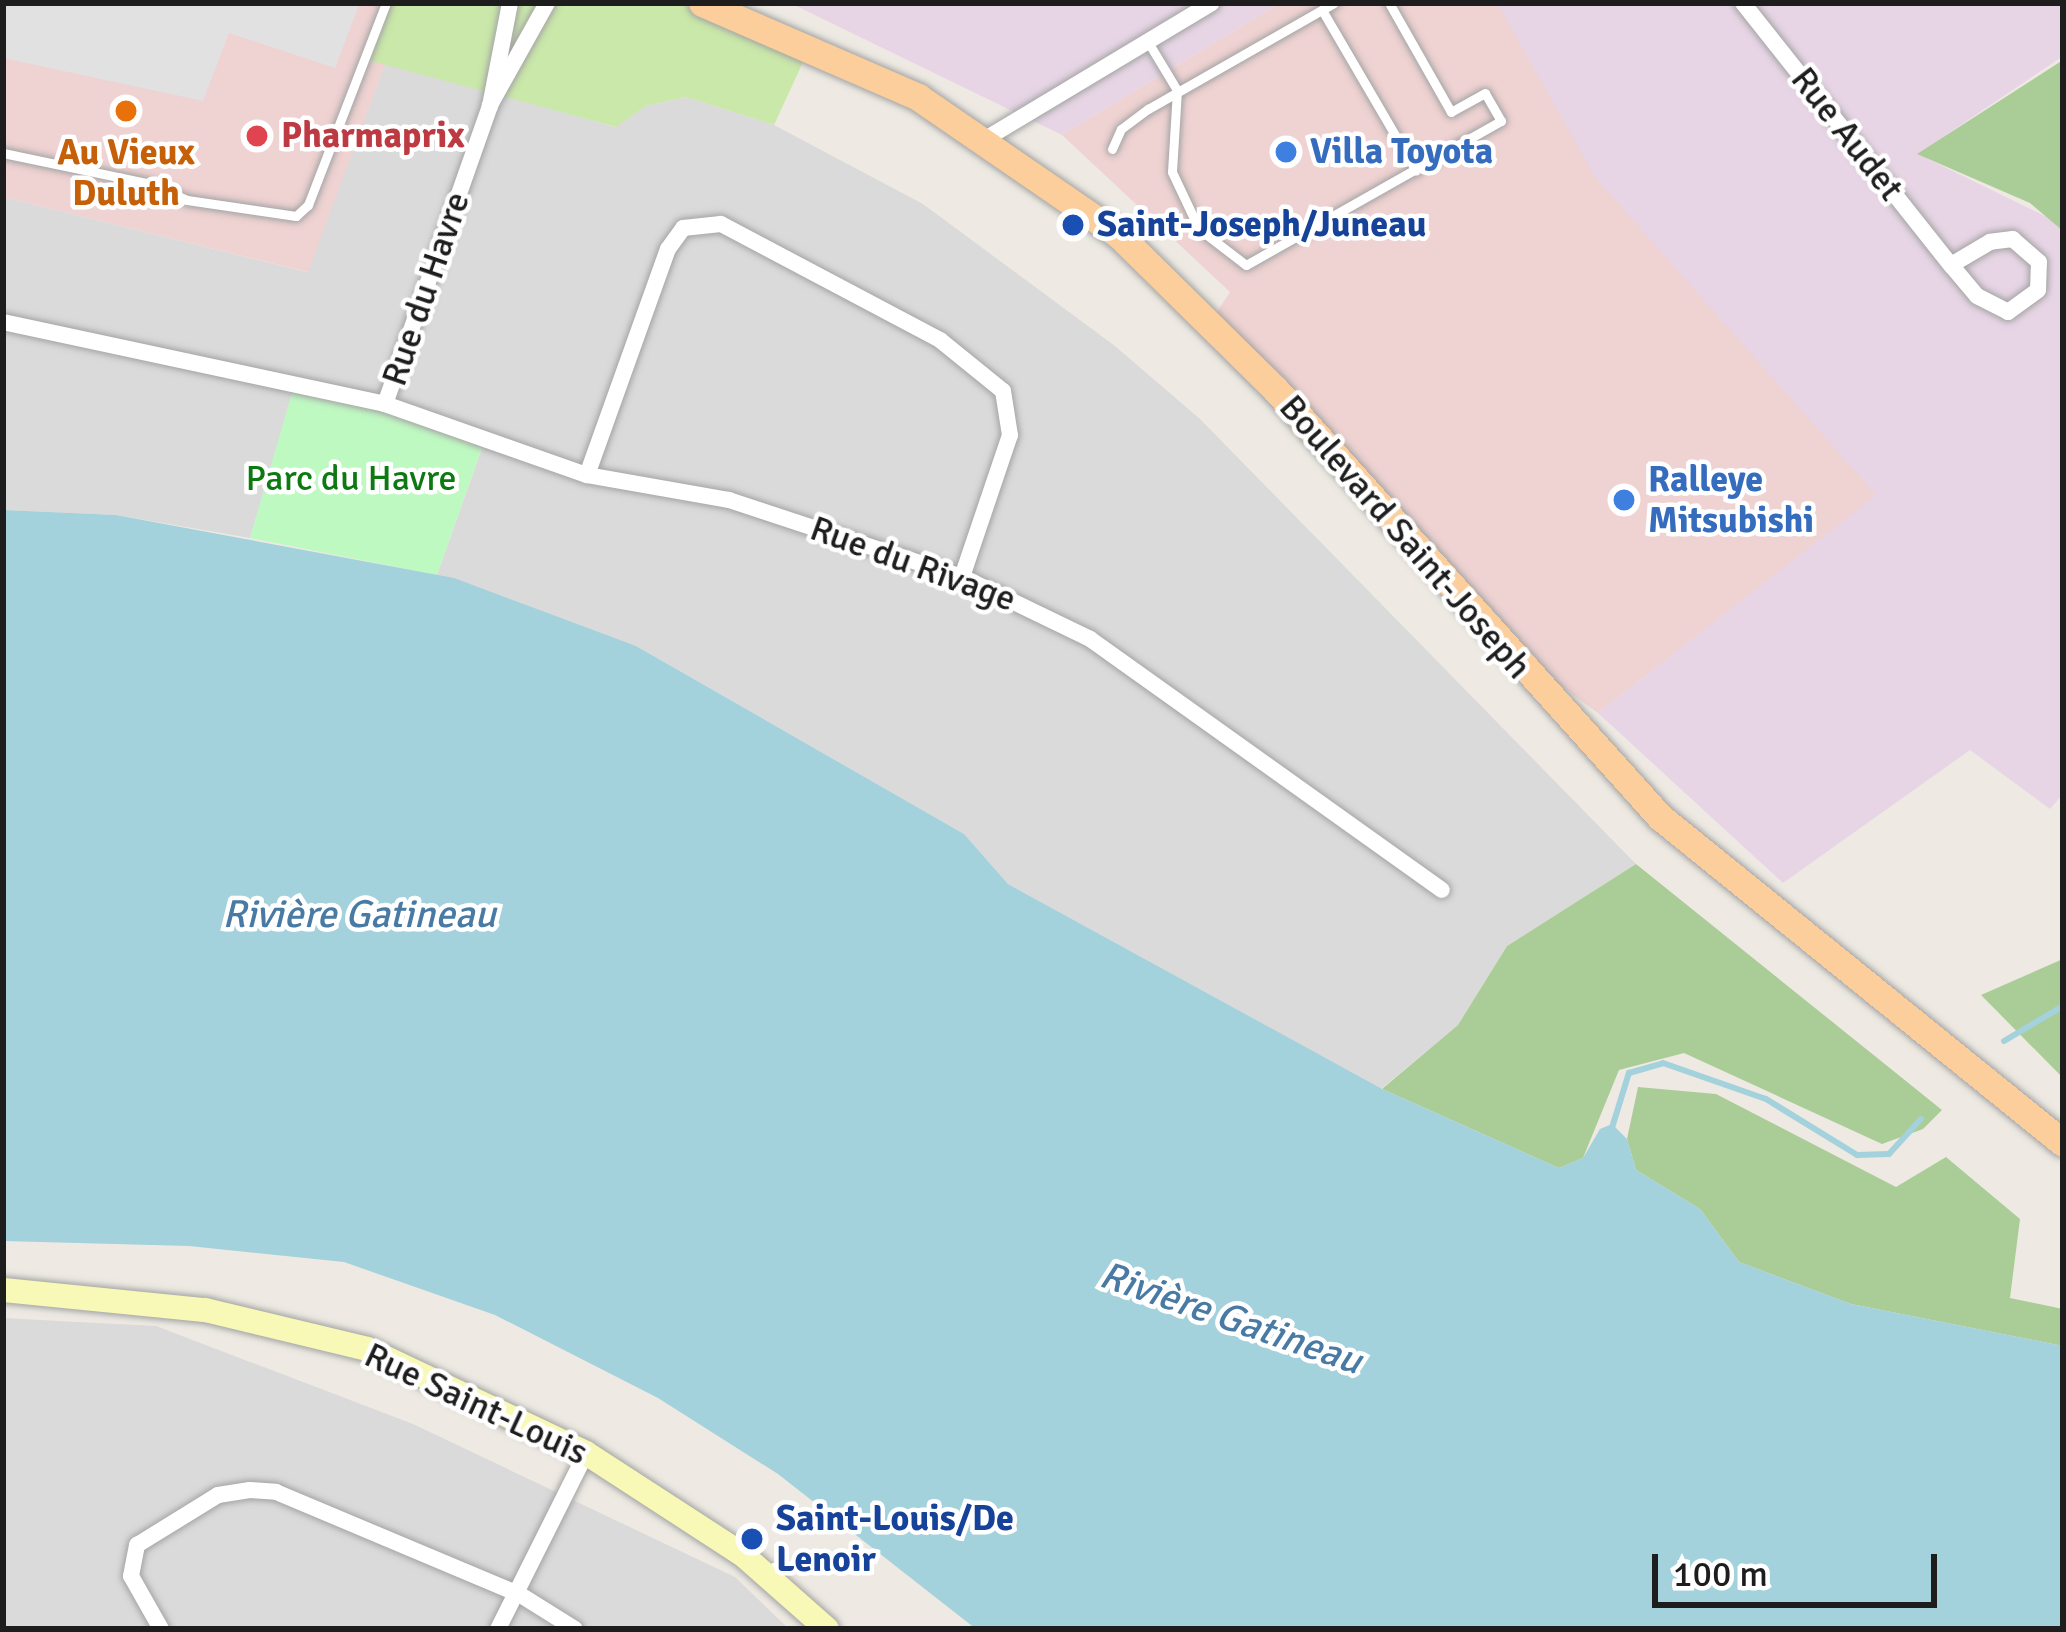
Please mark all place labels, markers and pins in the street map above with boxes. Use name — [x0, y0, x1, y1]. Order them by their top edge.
marker: Au Vieux Duluth — [113, 98, 139, 124]
place label: Pharmaprix — [281, 114, 464, 158]
marker: Pharmaprix — [244, 123, 270, 149]
place label: Au Vieux Duluth — [57, 130, 195, 215]
place label: Villa Toyota — [1310, 130, 1493, 174]
marker: Villa Toyota — [1273, 139, 1299, 165]
place label: Saint-Joseph/Juneau — [1097, 203, 1426, 247]
marker: Saint-Joseph/Juneau — [1060, 212, 1086, 238]
place label: Ralleye Mitsubishi — [1648, 457, 1814, 542]
marker: Ralleye Mitsubishi — [1611, 487, 1637, 513]
place label: Saint-Louis/De Lenoir — [776, 1496, 1014, 1581]
marker: Saint-Louis/De Lenoir — [739, 1526, 765, 1552]

